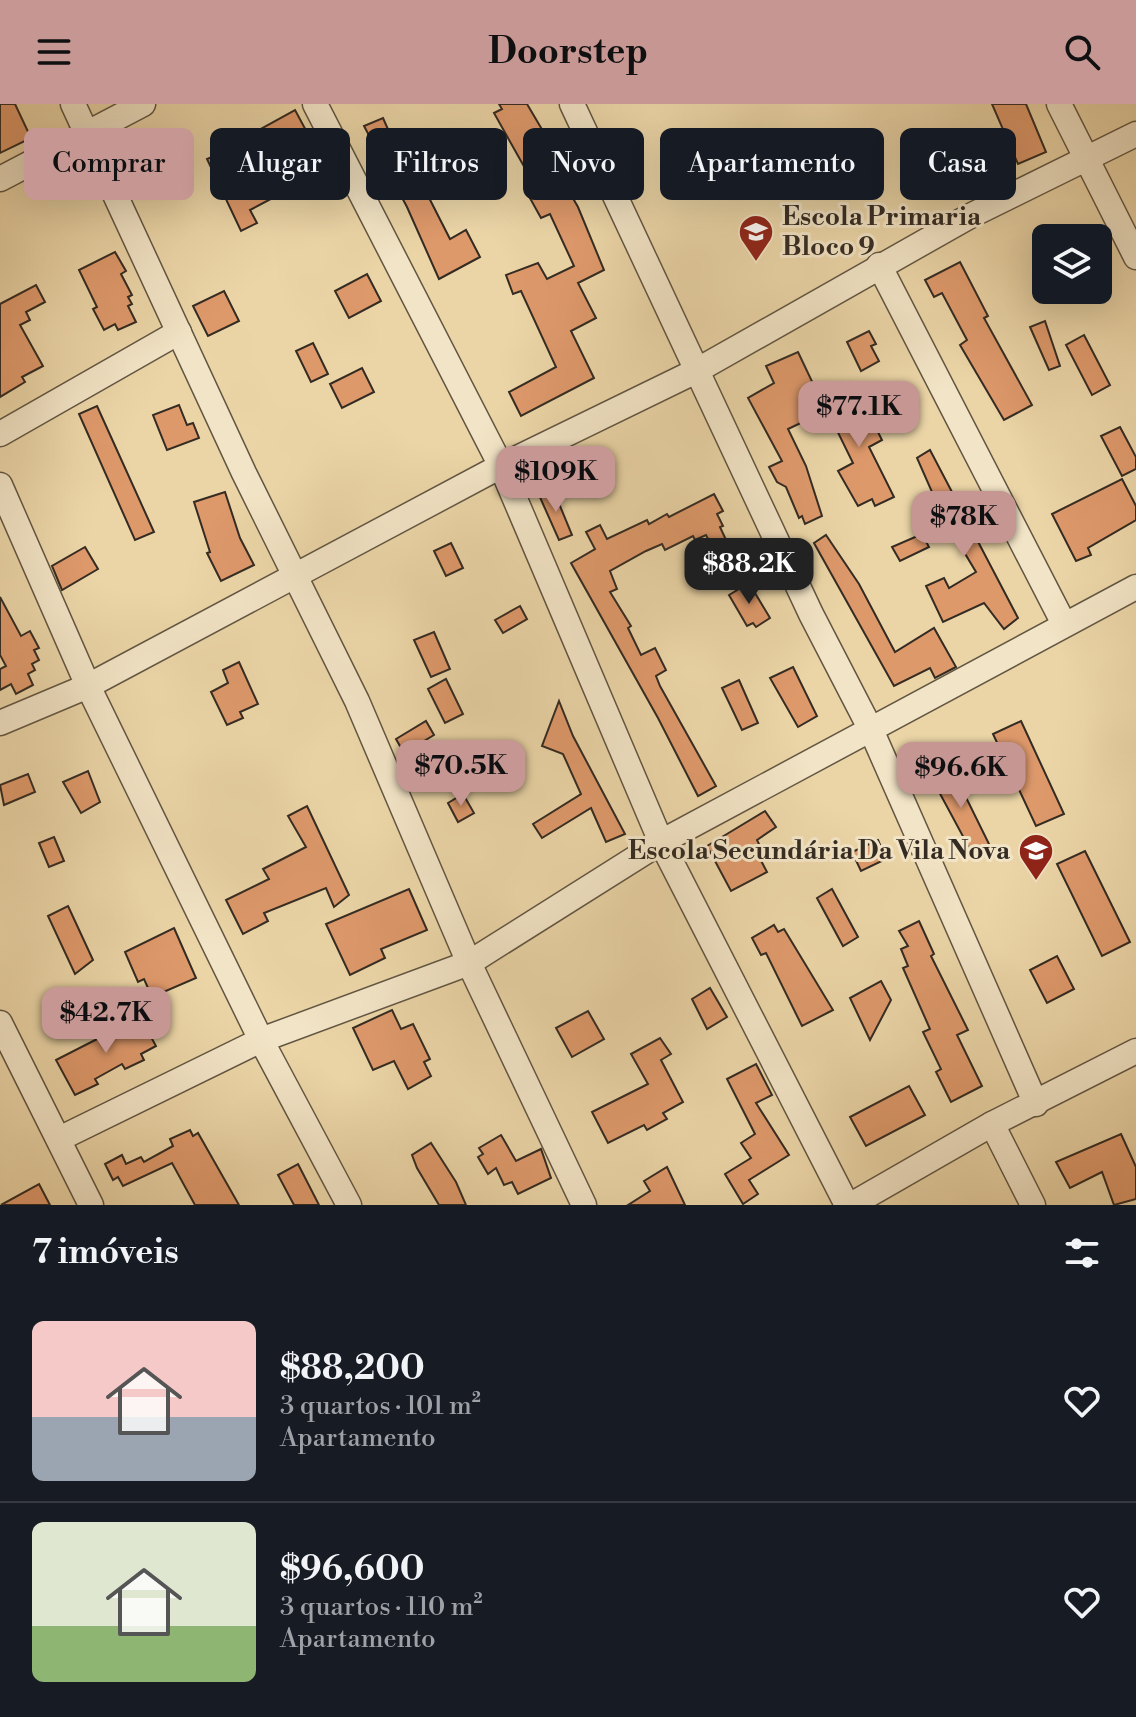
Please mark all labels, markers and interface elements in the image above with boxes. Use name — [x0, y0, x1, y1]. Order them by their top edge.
icon: menu — [32, 30, 76, 74]
text: Doorstep — [488, 30, 648, 75]
icon: search — [1060, 30, 1104, 74]
chip: Comprar — [24, 128, 194, 200]
chip: Alugar — [210, 128, 350, 200]
chip: Filtros — [366, 128, 507, 200]
chip: Novo — [523, 128, 644, 200]
chip: Apartamento — [660, 128, 884, 200]
chip: Casa — [900, 128, 1016, 200]
place label: Escola Primaria Bloco 9 — [782, 201, 982, 263]
school or university icon: Escola Primaria Bloco 9 — [737, 213, 775, 263]
map controls — [1032, 224, 1112, 304]
button: layers — [1032, 224, 1112, 304]
pin: $77.1K — [794, 381, 924, 449]
text: $77.1K — [816, 391, 902, 423]
pin: $109K — [500, 446, 612, 514]
text: $109K — [514, 456, 598, 488]
pin: $78K — [917, 491, 1011, 559]
text: $78K — [930, 501, 998, 533]
pin: $88.2K — [684, 538, 814, 606]
text: $88.2K — [702, 548, 796, 580]
pin: $70.5K — [396, 740, 526, 808]
pin: $96.6K — [896, 742, 1026, 810]
text: $70.5K — [414, 750, 508, 782]
text: $96.6K — [915, 752, 1007, 784]
school or university icon: Escola Secundária Da Vila Nova — [1017, 832, 1055, 882]
place label: Escola Secundária Da Vila Nova — [628, 835, 1011, 867]
pin: $42.7K — [41, 987, 171, 1055]
text: $42.7K — [60, 997, 152, 1029]
icon: filters — [1060, 1231, 1104, 1275]
text: 7 imóveis — [32, 1232, 179, 1274]
text: $88,200 — [280, 1348, 425, 1390]
icon: home — [96, 1353, 192, 1449]
icon: heart — [1060, 1379, 1104, 1423]
text: 3 quartos · 101 m² — [280, 1390, 481, 1422]
text: Apartamento — [280, 1422, 436, 1454]
text: $96,600 — [280, 1549, 424, 1591]
icon: home — [96, 1554, 192, 1650]
icon: heart — [1060, 1580, 1104, 1624]
text: 3 quartos · 110 m² — [280, 1591, 483, 1623]
text: Apartamento — [280, 1623, 436, 1655]

